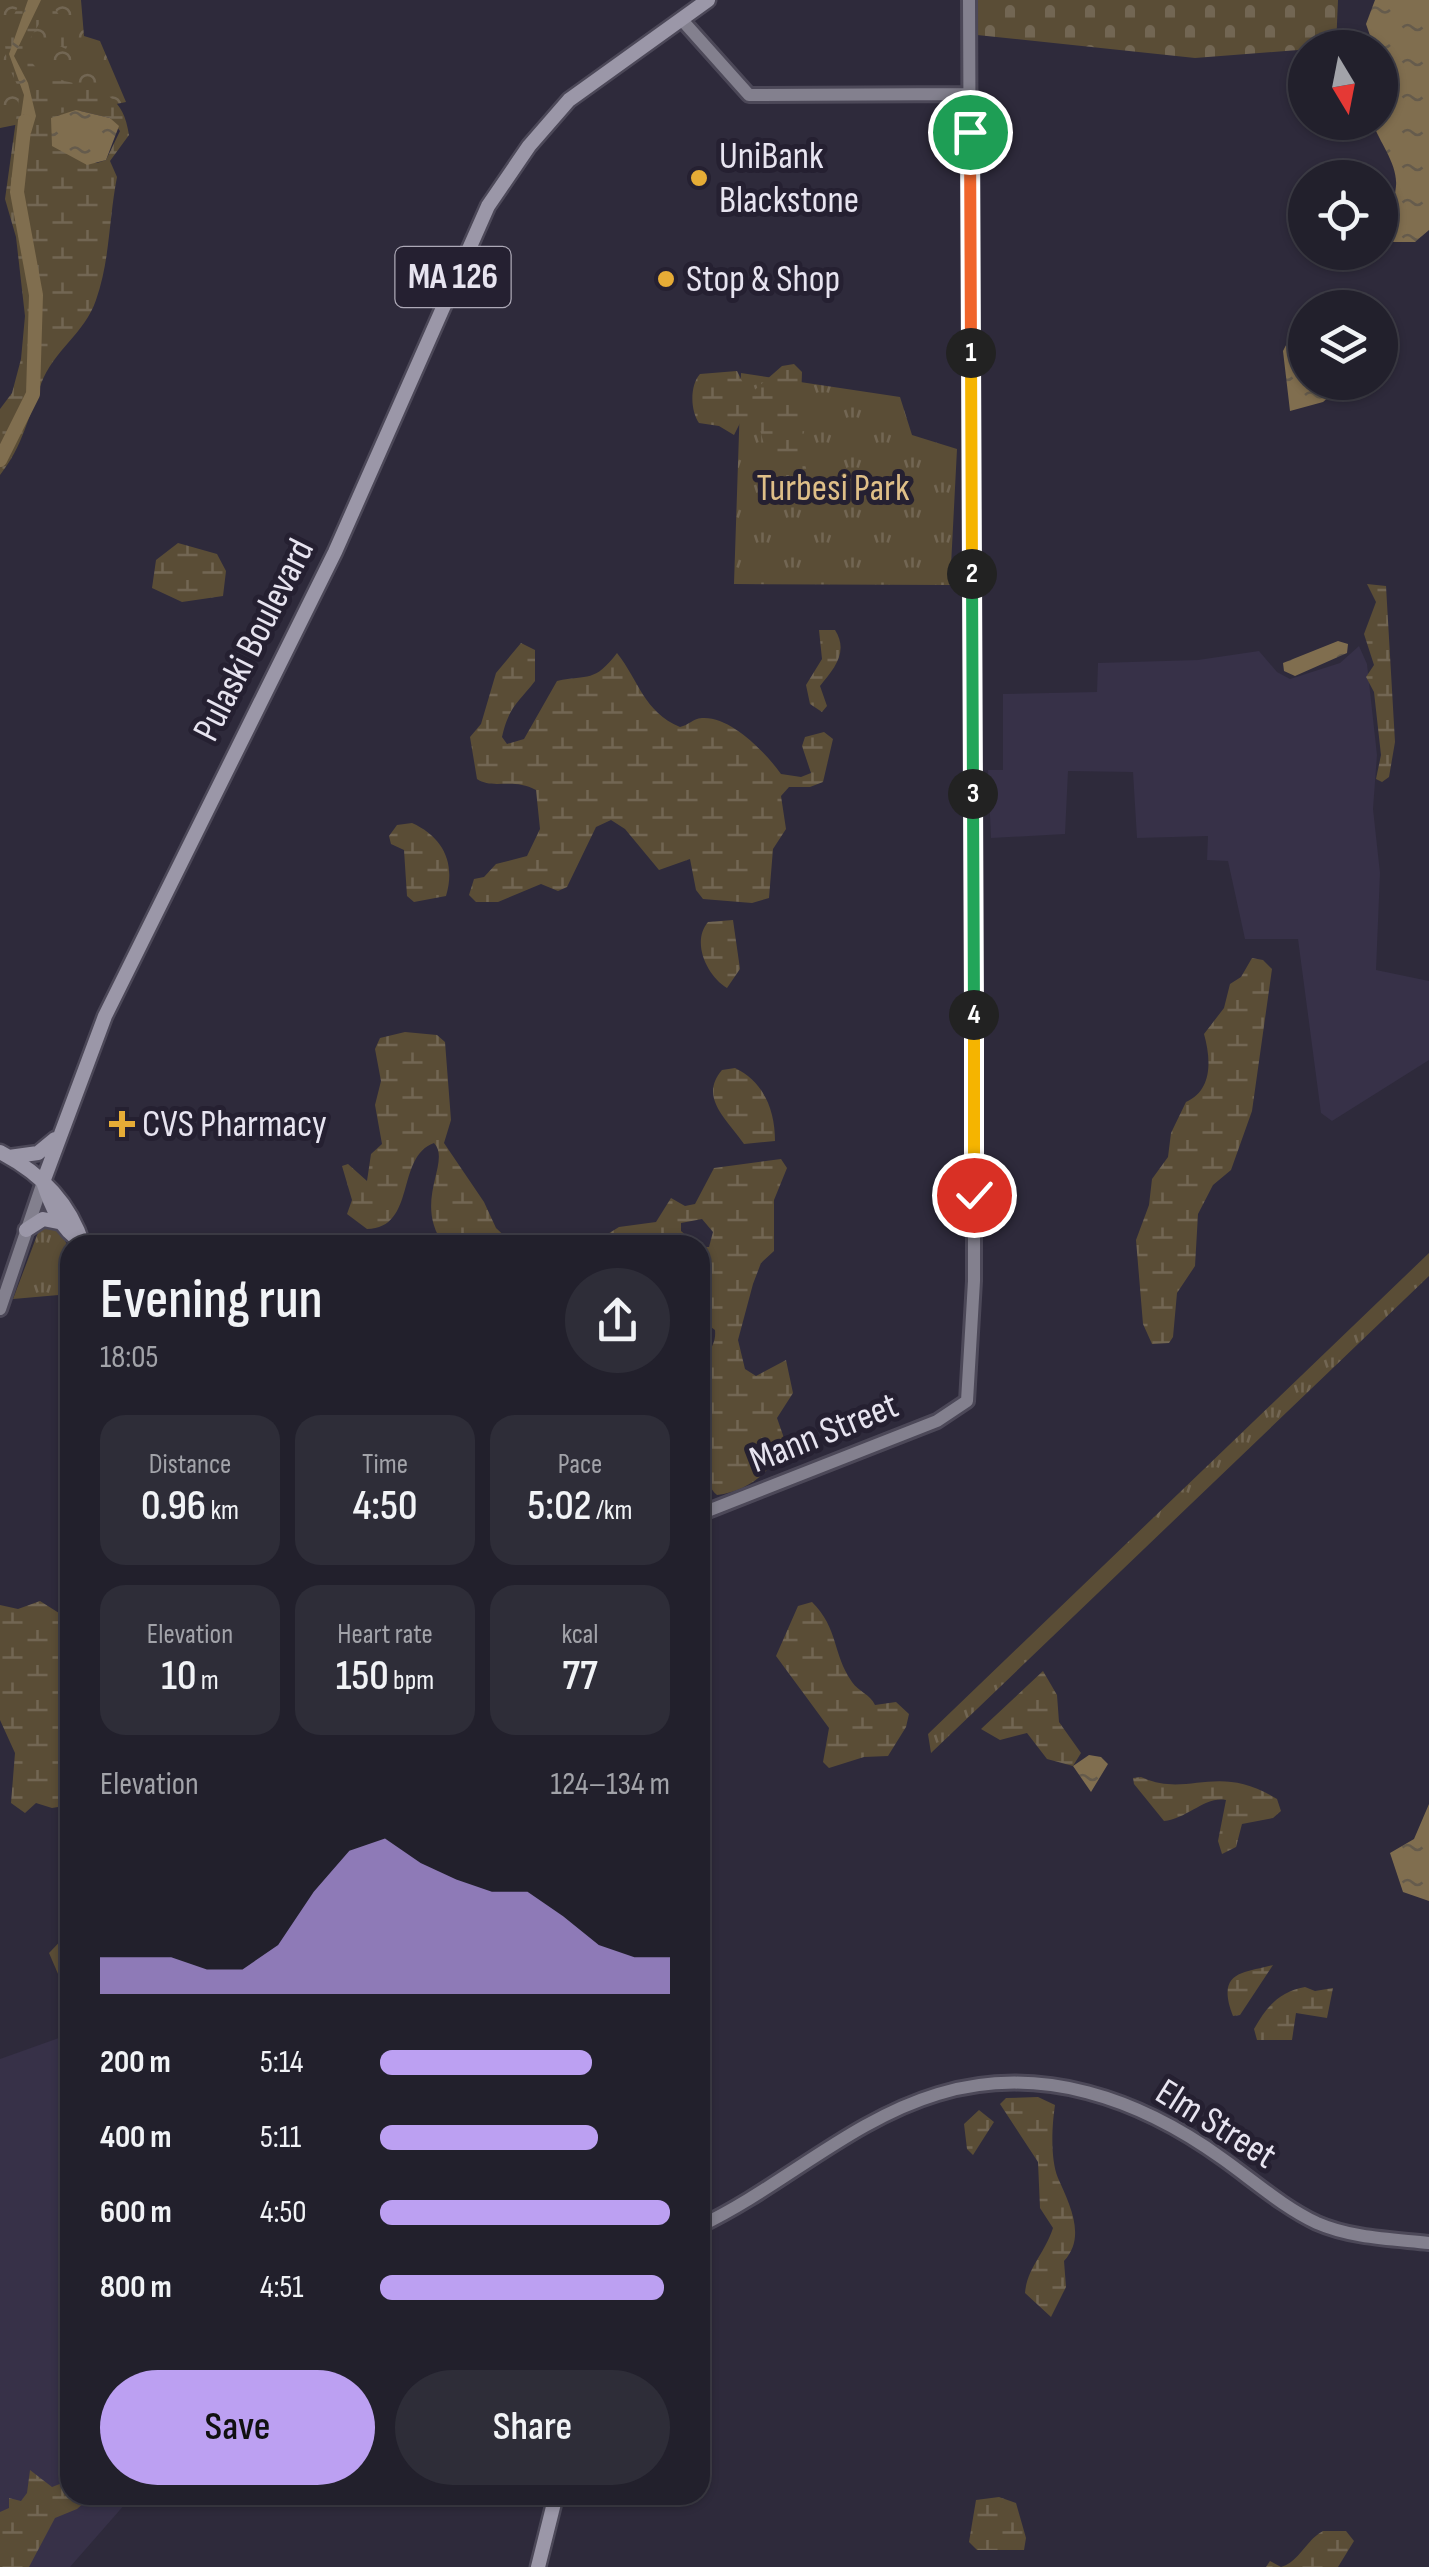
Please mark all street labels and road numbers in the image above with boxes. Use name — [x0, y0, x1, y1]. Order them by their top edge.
road number: MA 126 — [396, 247, 510, 307]
street label: Pulaski Boulevard — [184, 532, 324, 748]
street label: Mann Street — [743, 1383, 905, 1483]
street label: Elm Street — [1148, 2070, 1284, 2178]

